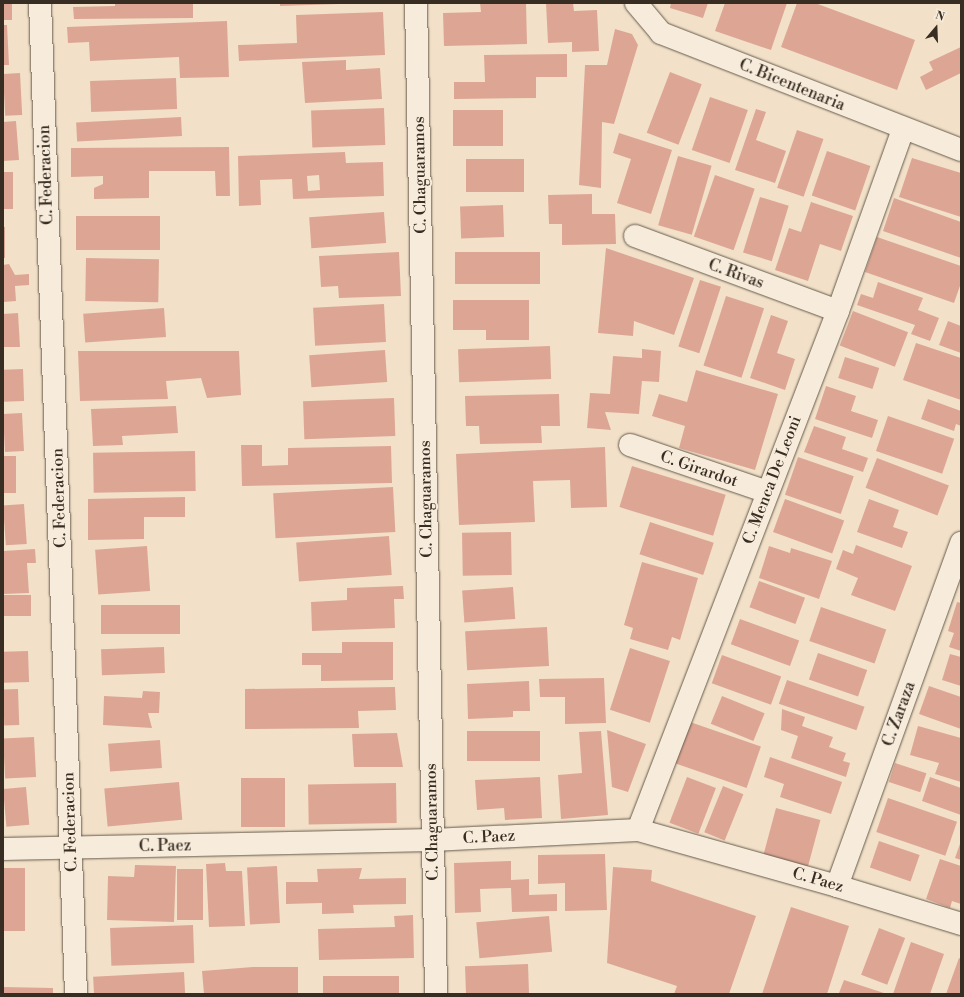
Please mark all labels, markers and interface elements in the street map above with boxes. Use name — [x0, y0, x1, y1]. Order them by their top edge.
north arrow — [916, 8, 956, 48]
text: N — [934, 9, 946, 25]
street label: C. Bicentenaria — [736, 55, 848, 115]
street label: C. Chaguaramos — [409, 116, 431, 234]
street label: C. Federacion — [35, 125, 57, 225]
street label: C. Rivas — [706, 255, 766, 293]
street label: C. Menca De Leoni — [739, 413, 805, 547]
street label: C. Chaguaramos — [415, 440, 437, 558]
street label: C. Girardot — [658, 447, 740, 491]
street label: C. Federacion — [48, 448, 70, 548]
street label: C. Zaraza — [878, 679, 920, 749]
street label: C. Chaguaramos — [421, 763, 443, 881]
street label: C. Federacion — [59, 772, 81, 872]
street label: C. Paez — [462, 826, 516, 848]
street label: C. Paez — [139, 836, 191, 856]
street label: C. Paez — [790, 864, 846, 896]

